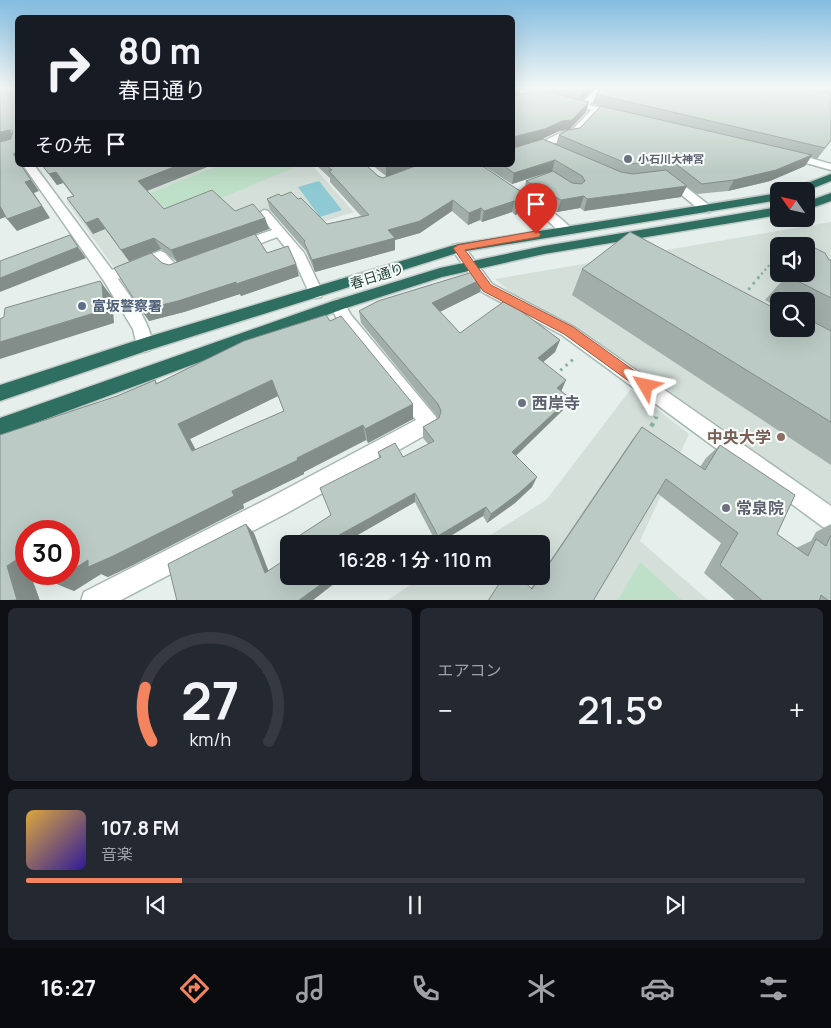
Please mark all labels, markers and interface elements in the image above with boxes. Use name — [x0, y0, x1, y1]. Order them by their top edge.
text: 80 m — [118, 27, 201, 75]
icon: right — [35, 35, 100, 100]
text: 春日通り — [118, 75, 206, 105]
icon: arrive — [102, 130, 130, 158]
text: その先 — [35, 132, 92, 158]
place label: 小石川大神宮 — [638, 151, 704, 166]
marker: 小石川大神宮 — [622, 153, 634, 165]
north arrow — [770, 182, 815, 228]
map controls — [770, 182, 815, 337]
pin — [515, 183, 557, 234]
icon: arrive — [522, 190, 550, 218]
button: sound — [770, 237, 815, 282]
street label: 春日通り — [347, 258, 406, 293]
button: search — [770, 292, 815, 337]
place label: 富坂警察署 — [92, 296, 162, 315]
marker: 富坂警察署 — [76, 300, 88, 312]
position arrow — [619, 359, 671, 411]
place label: 西岸寺 — [532, 392, 580, 414]
marker: 西岸寺 — [516, 397, 528, 409]
place label: 中央大学 — [707, 426, 771, 448]
marker: 中央大学 — [775, 431, 787, 443]
place label: 常泉院 — [736, 497, 784, 519]
marker: 常泉院 — [720, 502, 732, 514]
speed limit sign: 30 — [15, 520, 80, 585]
text: 16:28 · 1 分 · 110 m — [338, 547, 492, 573]
text: エアコン — [438, 659, 502, 681]
text: 27 — [180, 665, 239, 736]
text: 21.5° — [577, 683, 664, 735]
text: − — [438, 691, 453, 729]
text: + — [789, 691, 805, 729]
text: km/h — [189, 727, 231, 751]
text: 107.8 FM — [101, 815, 179, 841]
text: 音楽 — [101, 843, 133, 865]
icon: previous — [142, 891, 170, 919]
icon: pause — [401, 891, 429, 919]
icon: next — [661, 891, 689, 919]
icon: directions — [177, 971, 212, 1006]
icon: music — [293, 971, 328, 1006]
icon: phone — [408, 971, 443, 1006]
icon: climate — [524, 971, 559, 1006]
icon: car — [640, 971, 675, 1006]
icon: filters — [756, 971, 791, 1006]
text: 16:27 — [40, 973, 96, 1003]

